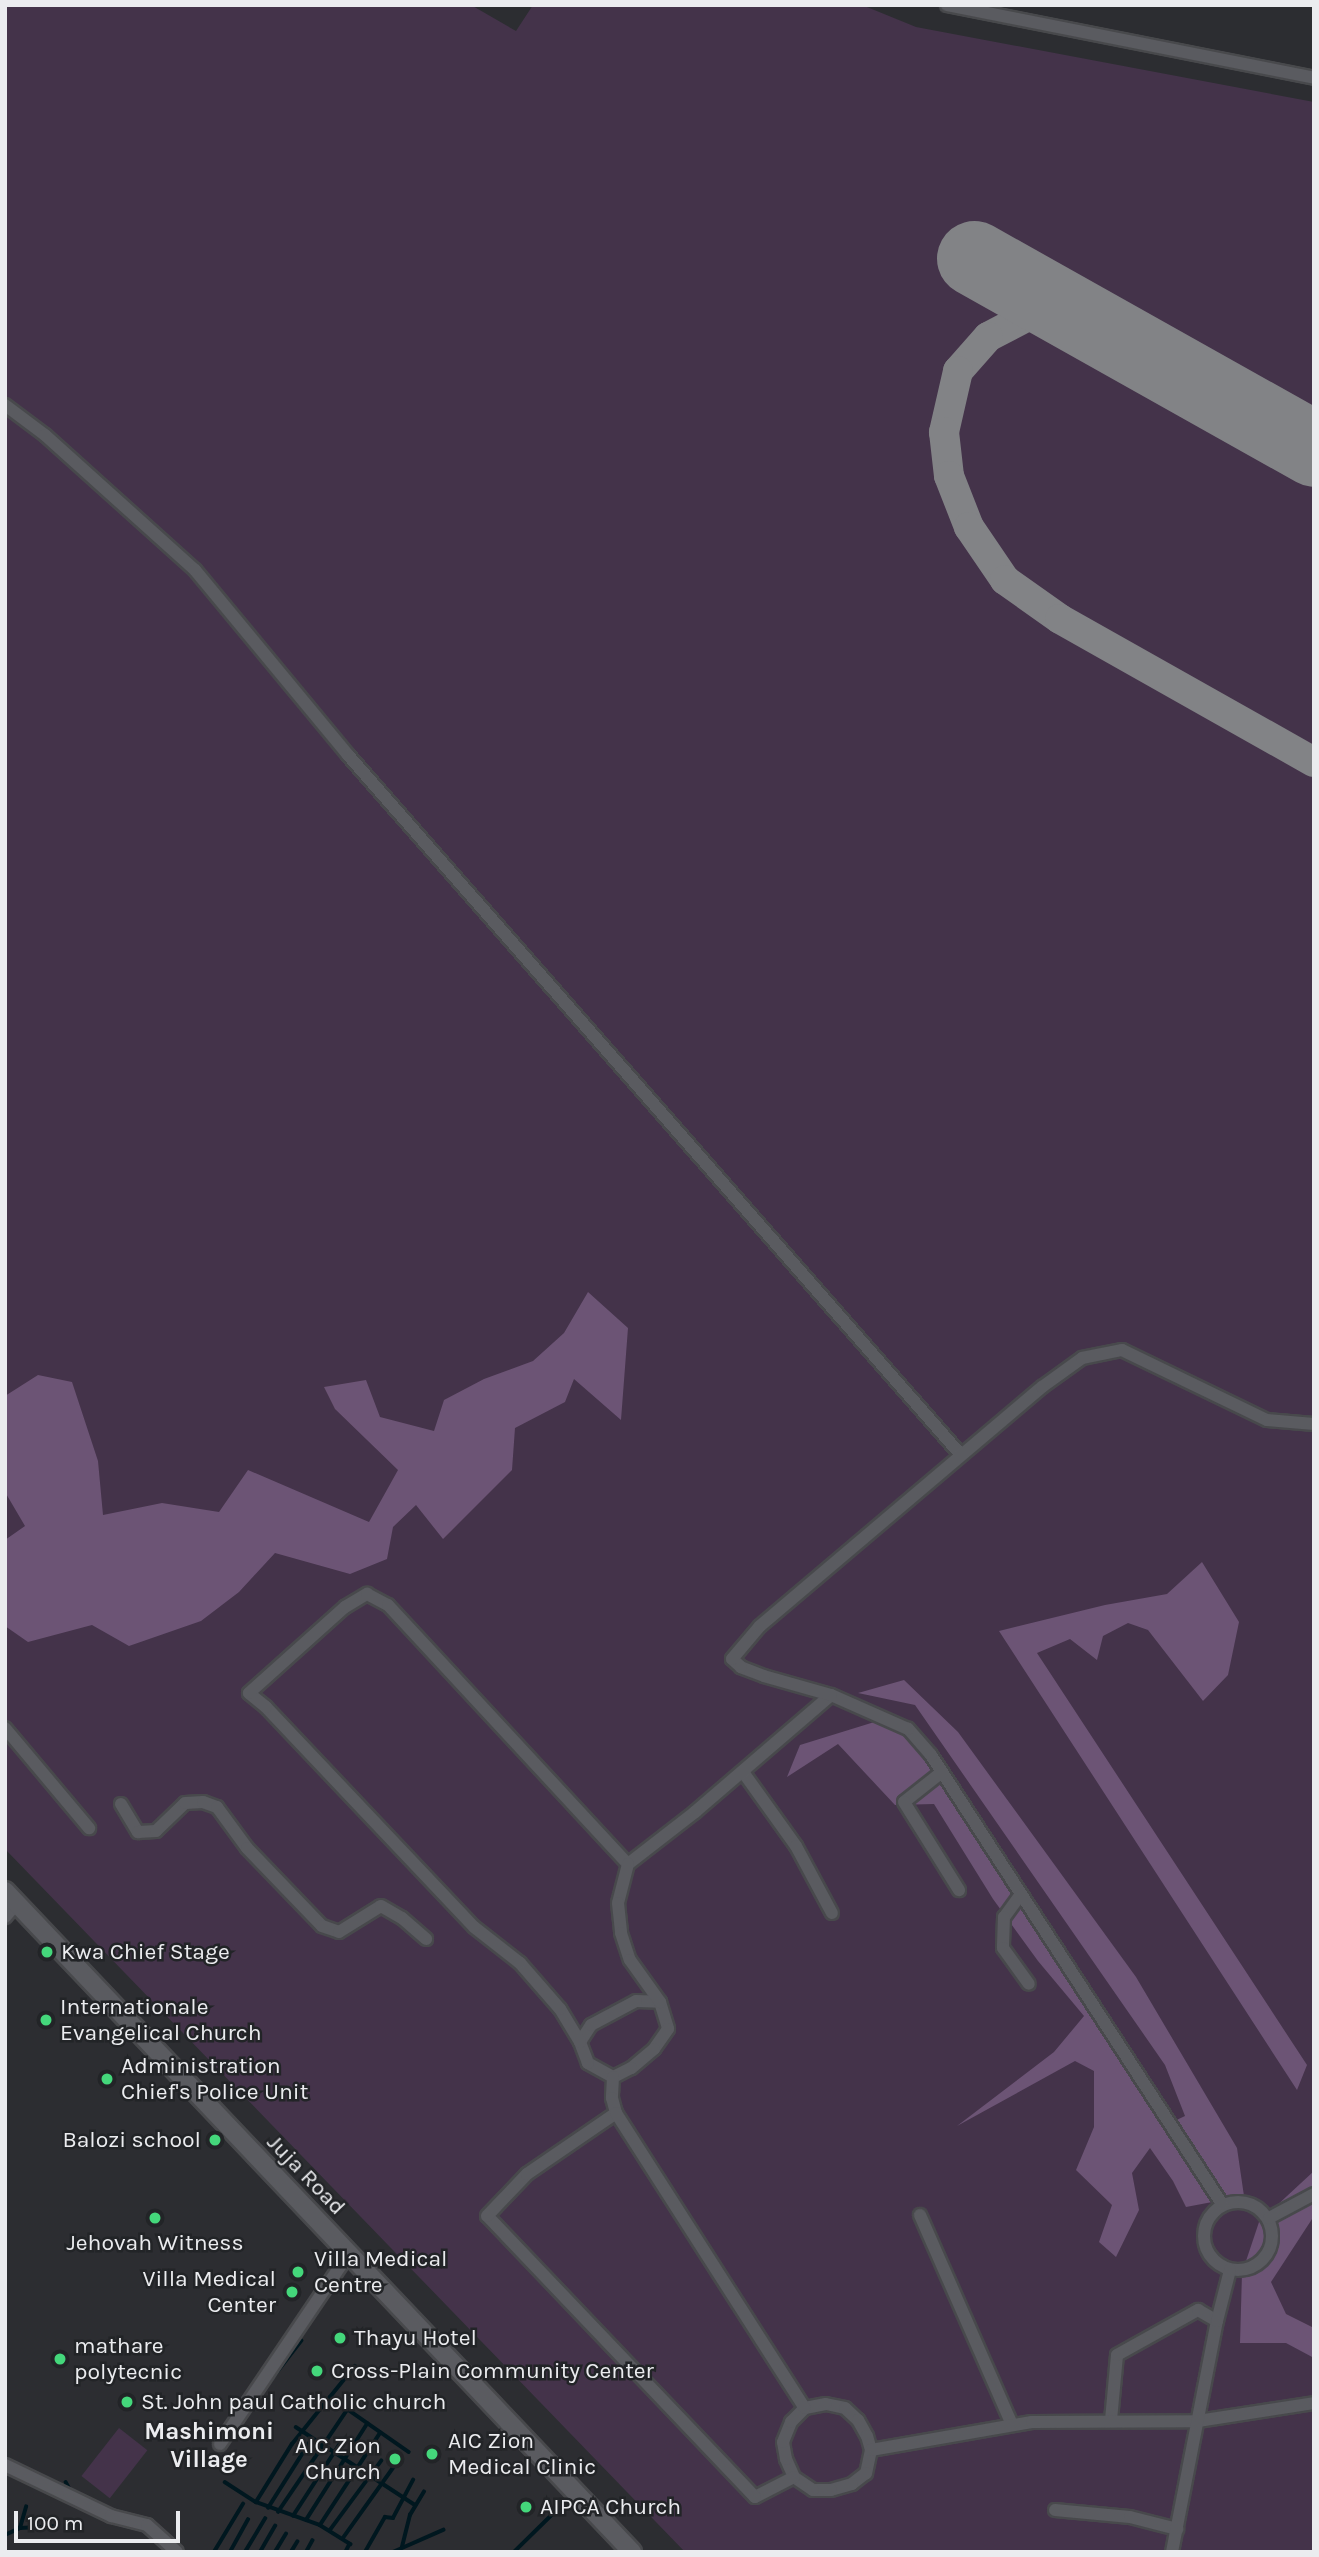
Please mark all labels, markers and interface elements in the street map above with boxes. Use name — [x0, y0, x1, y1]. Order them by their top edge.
place label: Kwa Chief Stage — [61, 1938, 230, 1966]
marker: Kwa Chief Stage — [39, 1944, 55, 1960]
place label: Internationale Evangelical Church — [60, 1993, 262, 2047]
marker: Internationale Evangelical Church — [38, 2012, 54, 2028]
place label: Administration Chief's Police Unit — [121, 2052, 308, 2106]
marker: Administration Chief's Police Unit — [99, 2071, 115, 2087]
place label: Balozi school — [62, 2126, 201, 2154]
street label: Juja Road — [261, 2129, 351, 2221]
marker: Balozi school — [207, 2132, 223, 2148]
marker: Jehovah Witness — [147, 2210, 163, 2226]
place label: Jehovah Witness — [66, 2229, 244, 2257]
place label: Villa Medical Centre — [314, 2245, 448, 2299]
marker: Villa Medical Centre — [288, 2262, 308, 2282]
place label: Villa Medical Center — [142, 2265, 276, 2319]
marker: Villa Medical Center — [282, 2282, 302, 2302]
place label: Thayu Hotel — [354, 2324, 477, 2352]
marker: Thayu Hotel — [332, 2330, 348, 2346]
place label: mathare polytecnic — [74, 2332, 182, 2386]
marker: mathare polytecnic — [52, 2351, 68, 2367]
place label: Cross-Plain Community Center — [331, 2357, 654, 2385]
marker: Cross-Plain Community Center — [309, 2363, 325, 2379]
place label: St. John paul Catholic church — [141, 2388, 446, 2416]
marker: St. John paul Catholic church — [119, 2394, 135, 2410]
district label: Mashimoni Village — [144, 2418, 274, 2474]
place label: AIC Zion Medical Clinic — [448, 2427, 596, 2481]
place label: AIC Zion Church — [295, 2432, 381, 2486]
marker: AIC Zion Medical Clinic — [422, 2444, 442, 2464]
marker: AIC Zion Church — [387, 2451, 403, 2467]
place label: AIPCA Church — [540, 2493, 681, 2521]
scale bar — [18, 2498, 184, 2542]
marker: AIPCA Church — [518, 2499, 534, 2515]
text: 100 m — [27, 2511, 84, 2535]

